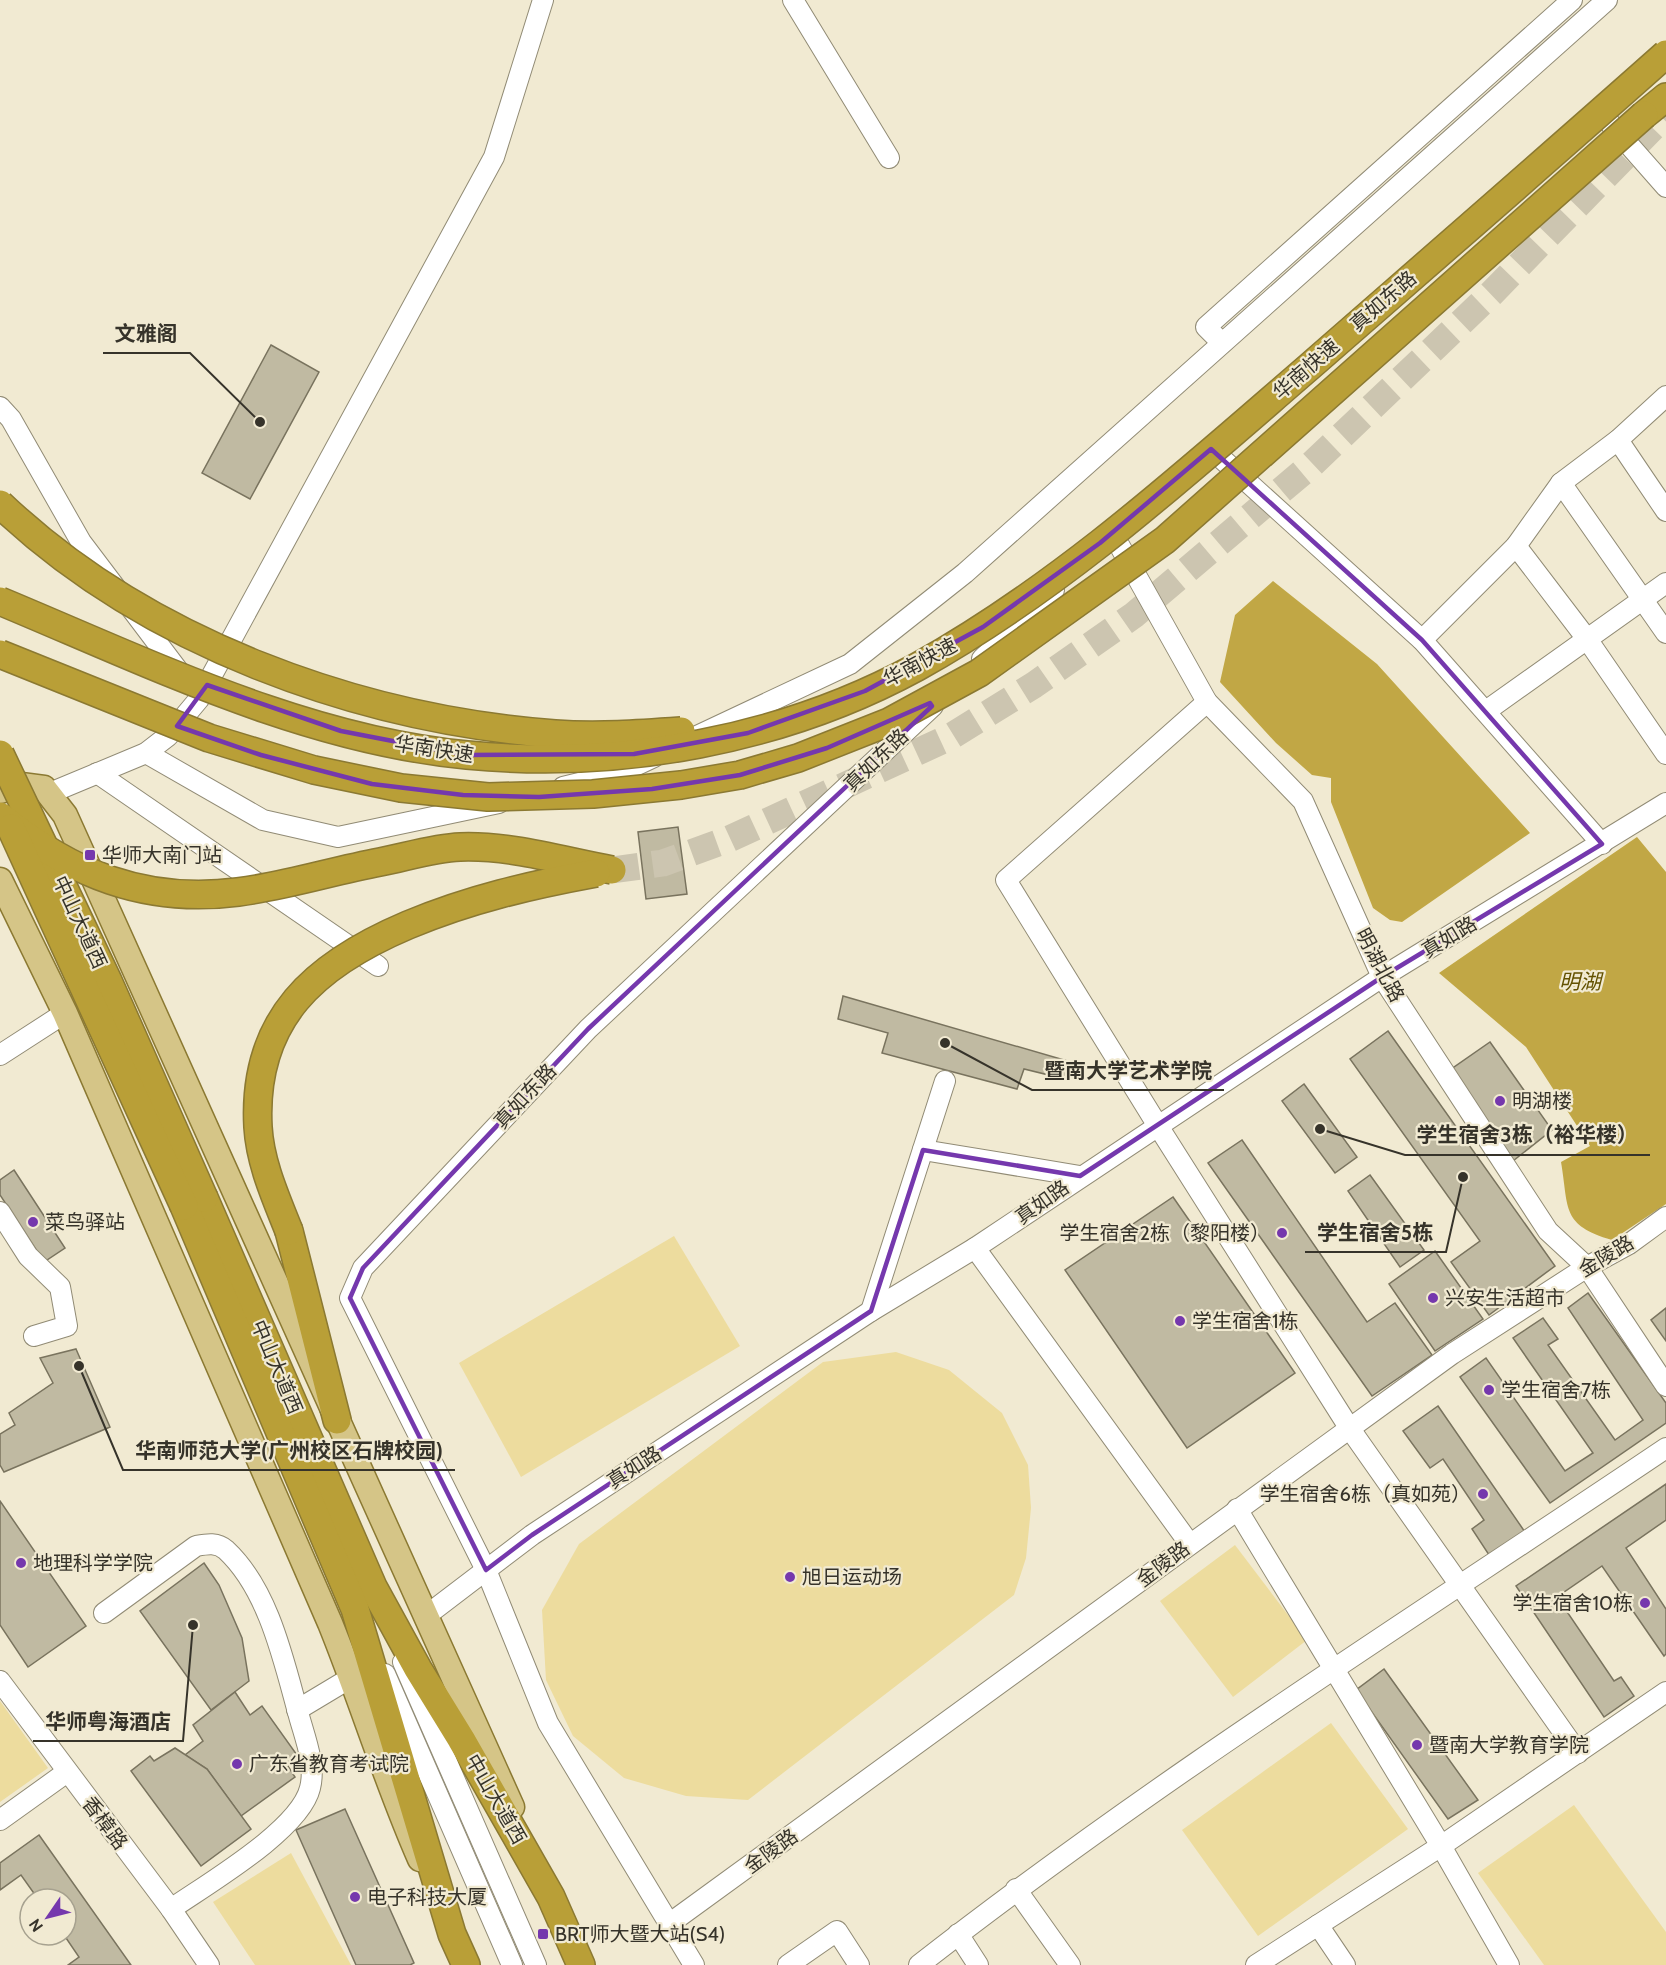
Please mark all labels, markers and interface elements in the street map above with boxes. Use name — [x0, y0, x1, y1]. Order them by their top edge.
street label: 真如东路 — [1345, 266, 1421, 336]
callout: 文雅阁 — [103, 314, 190, 353]
text: 文雅阁 — [115, 321, 178, 346]
street label: 华南快速 — [1268, 334, 1344, 404]
street label: 华南快速 — [879, 633, 961, 691]
street label: 真如东路 — [839, 724, 913, 796]
street label: 华南快速 — [393, 731, 475, 767]
place label: 华师大南门站 — [102, 843, 222, 867]
marker: 华师大南门站 — [83, 848, 97, 862]
street label: 中山大道西 — [48, 872, 112, 972]
street label: 真如路 — [1417, 911, 1481, 963]
street label: 明湖北路 — [1351, 924, 1409, 1006]
water label: 明湖 — [1559, 969, 1604, 994]
callout: 暨南大学艺术学院 — [1032, 1051, 1224, 1090]
text: 暨南大学艺术学院 — [1044, 1058, 1212, 1083]
street label: 真如东路 — [489, 1059, 561, 1133]
place label: 明湖楼 — [1512, 1089, 1572, 1113]
marker: 明湖楼 — [1493, 1094, 1507, 1108]
callout: 学生宿舍3栋（裕华楼） — [1405, 1116, 1650, 1155]
text: 学生宿舍3栋（裕华楼） — [1416, 1122, 1638, 1147]
street label: 真如路 — [1011, 1175, 1073, 1229]
place label: 菜鸟驿站 — [45, 1210, 125, 1234]
callout: 学生宿舍5栋 — [1305, 1213, 1446, 1252]
marker: 菜鸟驿站 — [26, 1215, 40, 1229]
text: 学生宿舍5栋 — [1317, 1220, 1433, 1245]
place label: 学生宿舍2栋（黎阳楼） — [1060, 1221, 1270, 1245]
marker: 学生宿舍2栋（黎阳楼） — [1275, 1226, 1289, 1240]
street label: 金陵路 — [1574, 1230, 1638, 1282]
place label: 兴安生活超市 — [1445, 1286, 1565, 1310]
marker: 兴安生活超市 — [1426, 1291, 1440, 1305]
place label: 学生宿舍1栋 — [1192, 1309, 1299, 1333]
marker: 学生宿舍1栋 — [1173, 1314, 1187, 1328]
street label: 中山大道西 — [246, 1316, 308, 1418]
place label: 学生宿舍7栋 — [1501, 1378, 1611, 1402]
marker: 学生宿舍7栋 — [1482, 1383, 1496, 1397]
callout: 华南师范大学(广州校区石牌校园) — [123, 1431, 455, 1470]
text: 华南师范大学(广州校区石牌校园) — [135, 1438, 443, 1463]
street label: 真如路 — [602, 1441, 666, 1493]
place label: 学生宿舍6栋（真如苑） — [1260, 1482, 1471, 1506]
marker: 学生宿舍6栋（真如苑） — [1476, 1487, 1490, 1501]
street label: 金陵路 — [1132, 1536, 1194, 1592]
place label: 地理科学学院 — [33, 1551, 153, 1575]
marker: 地理科学学院 — [14, 1556, 28, 1570]
place label: 旭日运动场 — [802, 1565, 902, 1589]
marker: 旭日运动场 — [783, 1570, 797, 1584]
place label: 学生宿舍10栋 — [1513, 1591, 1633, 1615]
marker: 学生宿舍10栋 — [1638, 1596, 1652, 1610]
callout: 华师粤海酒店 — [33, 1702, 183, 1741]
text: 华师粤海酒店 — [45, 1709, 171, 1734]
place label: 暨南大学教育学院 — [1429, 1733, 1589, 1757]
marker: 暨南大学教育学院 — [1410, 1738, 1424, 1752]
street label: 中山大道西 — [461, 1750, 531, 1848]
place label: 广东省教育考试院 — [249, 1752, 409, 1776]
marker: 广东省教育考试院 — [230, 1757, 244, 1771]
street label: 香樟路 — [77, 1792, 133, 1854]
street label: 金陵路 — [740, 1824, 802, 1878]
place label: 电子科技大厦 — [367, 1885, 487, 1909]
north arrow — [18, 1887, 78, 1947]
marker: 电子科技大厦 — [348, 1890, 362, 1904]
text: N — [25, 1915, 47, 1935]
place label: BRT师大暨大站(S4) — [555, 1922, 725, 1946]
marker: BRT师大暨大站(S4) — [536, 1927, 550, 1941]

